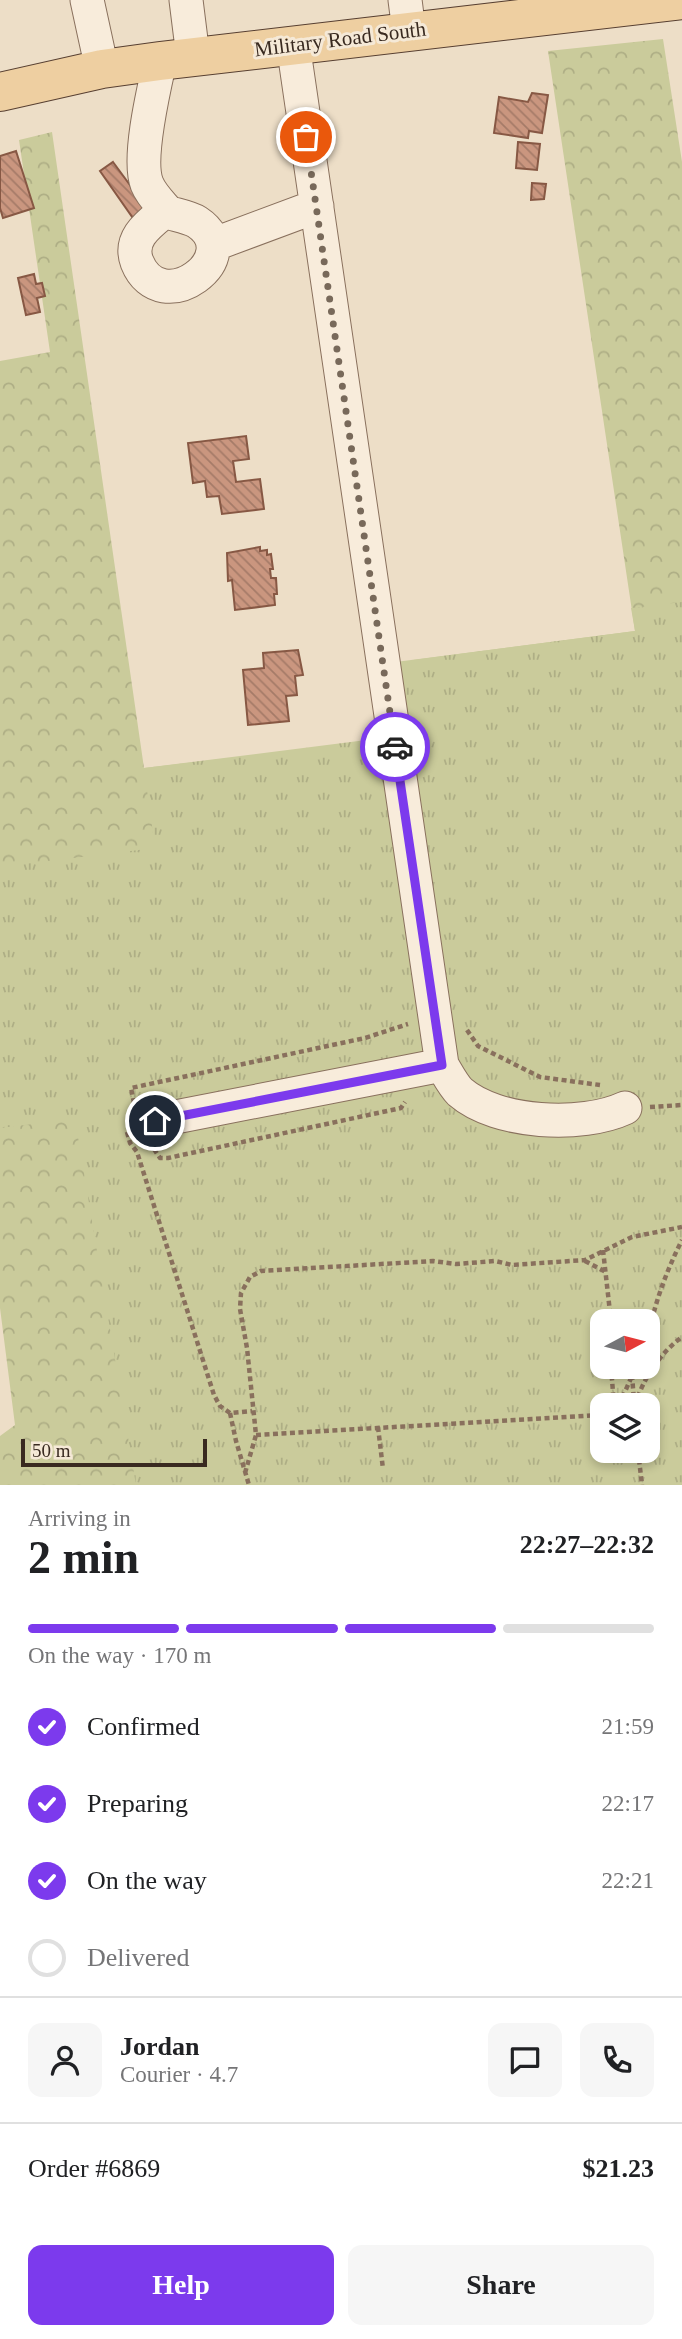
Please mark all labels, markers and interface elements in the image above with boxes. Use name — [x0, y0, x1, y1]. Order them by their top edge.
street label: Military Road South — [253, 17, 428, 61]
pin — [276, 107, 336, 167]
icon: bag — [287, 118, 325, 156]
courier — [360, 712, 430, 782]
icon: car — [376, 728, 414, 766]
pin — [125, 1091, 185, 1151]
icon: home — [136, 1102, 174, 1140]
north arrow — [590, 1309, 660, 1379]
map controls — [590, 1309, 660, 1463]
button: layers — [590, 1393, 660, 1463]
scale bar — [21, 1436, 206, 1468]
text: 50 m — [32, 1440, 71, 1461]
text: Arriving in — [28, 1506, 131, 1531]
text: 22:27–22:32 — [520, 1530, 654, 1559]
text: 2 min — [28, 1532, 139, 1583]
text: On the way · 170 m — [28, 1643, 211, 1668]
icon: check — [28, 1708, 66, 1746]
text: Confirmed — [87, 1712, 200, 1741]
text: 21:59 — [602, 1714, 654, 1739]
icon: check — [28, 1785, 66, 1823]
text: Preparing — [87, 1789, 188, 1818]
text: 22:17 — [602, 1791, 654, 1816]
icon: check — [28, 1862, 66, 1900]
text: On the way — [87, 1866, 207, 1895]
text: 22:21 — [602, 1868, 654, 1893]
text: Delivered — [87, 1943, 190, 1972]
button: person — [28, 2023, 102, 2097]
button: chat — [488, 2023, 562, 2097]
button: phone — [580, 2023, 654, 2097]
text: Jordan — [120, 2032, 199, 2061]
text: Courier · 4.7 — [120, 2062, 238, 2087]
text: Order #6869 — [28, 2154, 160, 2183]
text: $21.23 — [583, 2154, 654, 2183]
button: Help — [28, 2245, 334, 2325]
button: Share — [348, 2245, 654, 2325]

